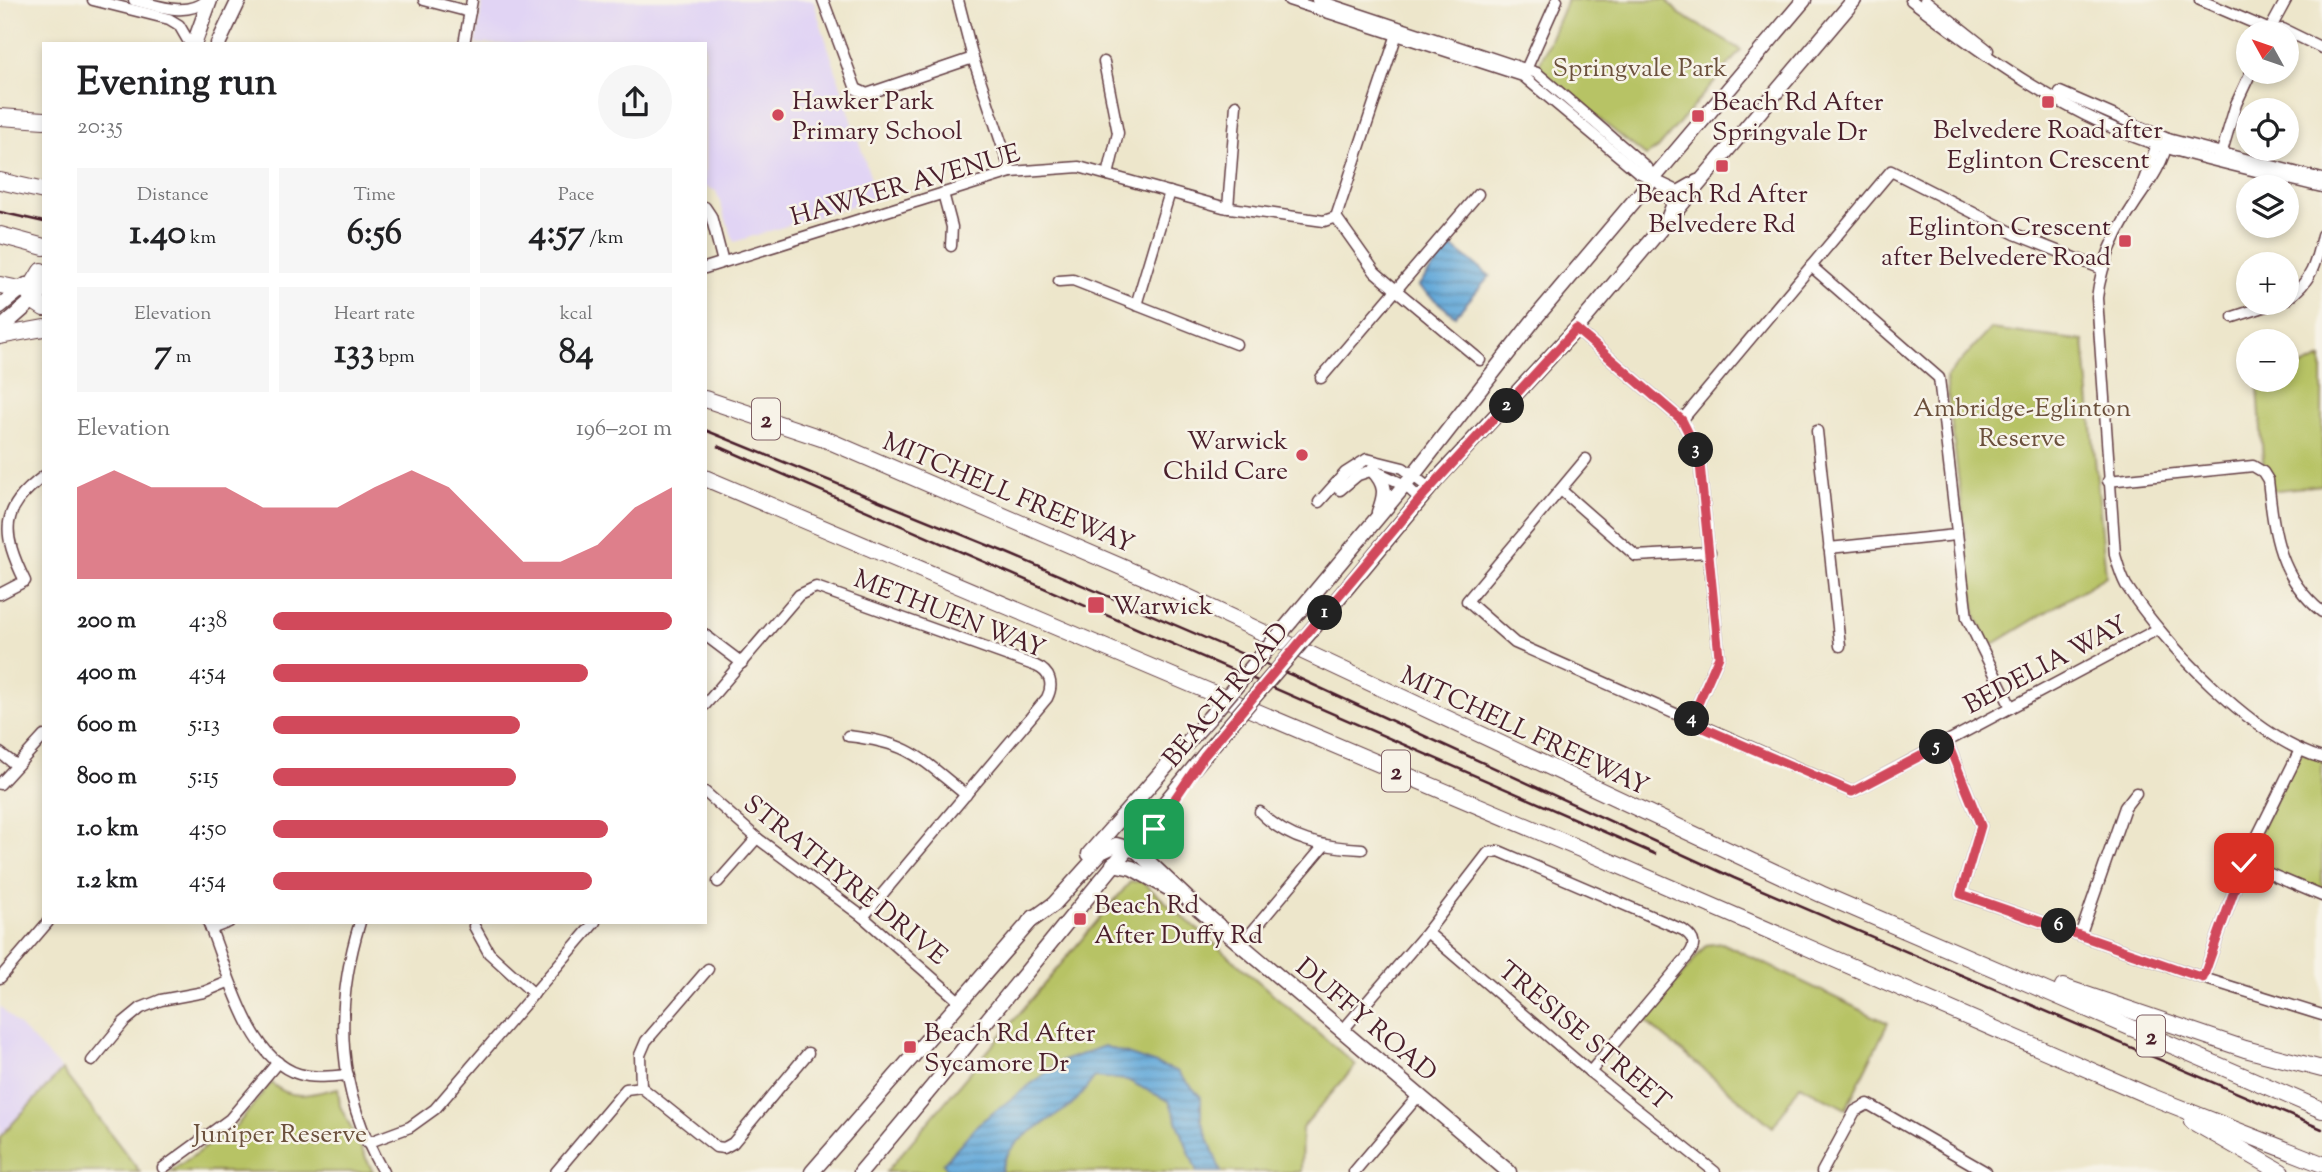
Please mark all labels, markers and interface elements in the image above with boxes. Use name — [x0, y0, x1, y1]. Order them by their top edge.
north arrow — [2236, 21, 2300, 84]
map controls — [2236, 21, 2299, 392]
park label: Springvale Park — [1553, 51, 1727, 88]
text: Evening run — [77, 58, 277, 112]
button: share — [598, 65, 672, 139]
place label: Hawker Park Primary School — [792, 84, 962, 151]
place label: Beach Rd After Springvale Dr — [1712, 85, 1884, 152]
marker: Belvedere Road after Eglinton Crescent — [2040, 94, 2056, 110]
button: locate — [2236, 98, 2299, 161]
marker: Hawker Park Primary School — [770, 107, 786, 123]
marker: Beach Rd After Springvale Dr — [1690, 108, 1706, 124]
text: 20:35 — [77, 111, 123, 144]
place label: Belvedere Road after Eglinton Crescent — [1933, 113, 2163, 180]
street label: HAWKER AVENUE — [786, 136, 1025, 237]
marker: Beach Rd After Belvedere Rd — [1714, 158, 1730, 174]
button: layers — [2236, 175, 2299, 238]
place label: Beach Rd After Belvedere Rd — [1636, 177, 1808, 244]
text: Distance — [137, 182, 209, 209]
text: Time — [353, 182, 396, 209]
text: Pace — [558, 182, 594, 209]
text: 1.40 — [129, 209, 186, 260]
text: 6:56 — [347, 209, 402, 260]
text: 4:57 — [529, 209, 585, 260]
place label: Eglinton Crescent after Belvedere Road — [1881, 210, 2111, 277]
text: km — [186, 225, 216, 252]
text: /km — [585, 225, 623, 252]
marker: Eglinton Crescent after Belvedere Road — [2117, 233, 2133, 249]
button: + — [2236, 252, 2299, 315]
text: Elevation — [134, 301, 211, 328]
text: Heart rate — [334, 301, 415, 328]
text: kcal — [560, 301, 592, 328]
text: 7 — [154, 328, 172, 379]
text: 133 — [334, 328, 374, 379]
text: 84 — [559, 328, 594, 379]
button: − — [2236, 329, 2299, 392]
text: m — [172, 344, 191, 371]
text: bpm — [374, 344, 415, 371]
pin: 2 — [1490, 388, 1524, 424]
park label: Ambridge-Eglinton Reserve — [1913, 391, 2131, 458]
text: 2 — [1502, 392, 1511, 419]
road number: 2 — [752, 398, 780, 440]
text: Elevation — [77, 413, 170, 446]
text: 196–201 m — [576, 413, 672, 446]
street label: MITCHELL FREEWAY — [876, 424, 1140, 564]
place label: Warwick Child Care — [1163, 424, 1288, 491]
pin: 3 — [1678, 433, 1714, 468]
text: 3 — [1692, 436, 1699, 463]
marker: Warwick Child Care — [1294, 447, 1310, 463]
street label: METHUEN WAY — [848, 562, 1050, 669]
place label: Warwick — [1112, 589, 1213, 626]
marker: Warwick — [1086, 595, 1106, 615]
pin: 1 — [1308, 596, 1342, 630]
text: 1 — [1321, 599, 1328, 626]
text: 200 m — [77, 605, 136, 638]
text: 4:38 — [189, 605, 227, 638]
street label: BEDELIA WAY — [1958, 608, 2134, 725]
street label: BEACH ROAD — [1155, 615, 1299, 776]
text: 400 m — [77, 657, 137, 690]
text: 4:54 — [189, 657, 226, 690]
street label: MITCHELL FREEWAY — [1394, 658, 1654, 806]
pin: 4 — [1674, 702, 1710, 736]
text: 4 — [1687, 705, 1696, 732]
text: 600 m — [77, 709, 137, 742]
text: 5:13 — [189, 709, 220, 742]
pin: 5 — [1920, 730, 1954, 764]
text: 5 — [1933, 733, 1940, 760]
road number: 2 — [1382, 750, 1410, 792]
text: 800 m — [77, 761, 137, 794]
text: 5:15 — [189, 761, 219, 794]
street label: STRATHYRE DRIVE — [734, 787, 955, 975]
pin — [1124, 799, 1184, 859]
icon: arrive — [1135, 810, 1173, 848]
text: 1.0 km — [77, 813, 139, 846]
text: 4:50 — [189, 813, 227, 846]
pin — [2214, 833, 2274, 893]
icon: check — [2225, 844, 2263, 882]
text: 1.2 km — [77, 865, 138, 898]
text: 4:54 — [189, 865, 226, 898]
place label: Beach Rd After Duffy Rd — [1094, 888, 1263, 955]
pin: 6 — [2042, 908, 2076, 944]
marker: Beach Rd After Duffy Rd — [1072, 911, 1088, 927]
text: 6 — [2054, 912, 2063, 939]
street label: DUFFY ROAD — [1286, 950, 1444, 1091]
street label: TRESISE STREET — [1489, 953, 1678, 1120]
place label: Beach Rd After Sycamore Dr — [924, 1016, 1096, 1083]
road number: 2 — [2137, 1016, 2165, 1056]
marker: Beach Rd After Sycamore Dr — [902, 1039, 918, 1055]
park label: Juniper Reserve — [191, 1117, 367, 1154]

